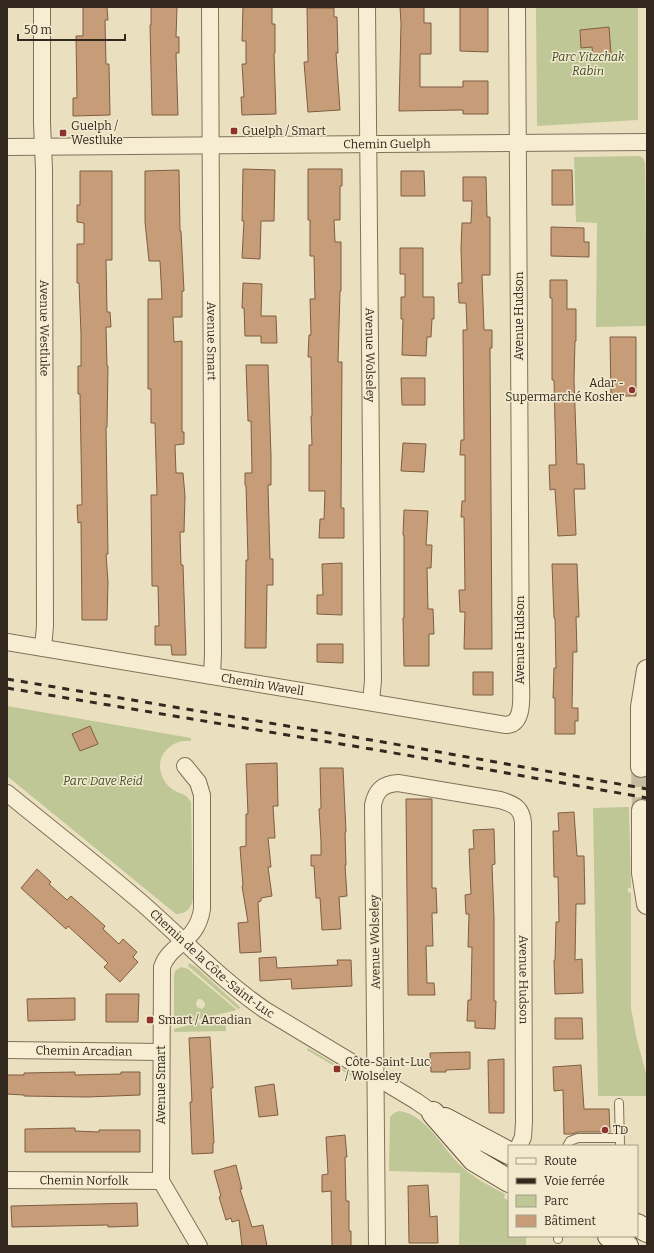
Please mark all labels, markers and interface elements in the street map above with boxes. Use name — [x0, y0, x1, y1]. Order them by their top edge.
scale bar — [18, 16, 125, 42]
text: 50 m — [24, 23, 53, 37]
park label: Parc Yitzchak Rabin — [551, 50, 625, 78]
place label: Guelph / Westluke — [71, 119, 123, 147]
place label: Guelph / Smart — [242, 124, 326, 138]
marker: Guelph / Smart — [229, 126, 239, 136]
marker: Guelph / Westluke — [58, 128, 68, 138]
street label: Chemin Guelph — [343, 137, 431, 151]
street label: Avenue Hudson — [512, 271, 526, 360]
street label: Avenue Westluke — [37, 280, 51, 376]
street label: Avenue Smart — [204, 301, 219, 381]
street label: Avenue Wolseley — [363, 307, 378, 403]
place label: Adar - Supermarché Kosher — [505, 376, 625, 404]
marker: Adar - Supermarché Kosher — [627, 385, 637, 395]
street label: Avenue Hudson — [513, 595, 527, 684]
street label: Chemin Wavell — [220, 671, 305, 698]
park label: Parc Dave Reid — [63, 774, 143, 788]
street label: Avenue Wolseley — [367, 894, 383, 989]
street label: Chemin de la Côte-Saint-Luc — [147, 906, 277, 1021]
street label: Avenue Hudson — [516, 935, 531, 1025]
place label: Smart / Arcadian — [158, 1013, 252, 1027]
marker: Smart / Arcadian — [145, 1015, 155, 1025]
street label: Chemin Arcadian — [35, 1043, 133, 1059]
street label: Avenue Smart — [154, 1045, 168, 1125]
place label: Côte-Saint-Luc / Wolseley — [345, 1055, 430, 1083]
marker: Côte-Saint-Luc / Wolseley — [332, 1064, 342, 1074]
place label: TD — [613, 1123, 628, 1137]
marker: TD — [600, 1125, 610, 1135]
legend — [508, 1145, 638, 1237]
text: Route — [544, 1154, 577, 1168]
street label: Chemin Norfolk — [39, 1173, 129, 1188]
text: Voie ferrée — [544, 1174, 605, 1188]
text: Parc — [544, 1194, 569, 1208]
text: Bâtiment — [544, 1214, 597, 1228]

